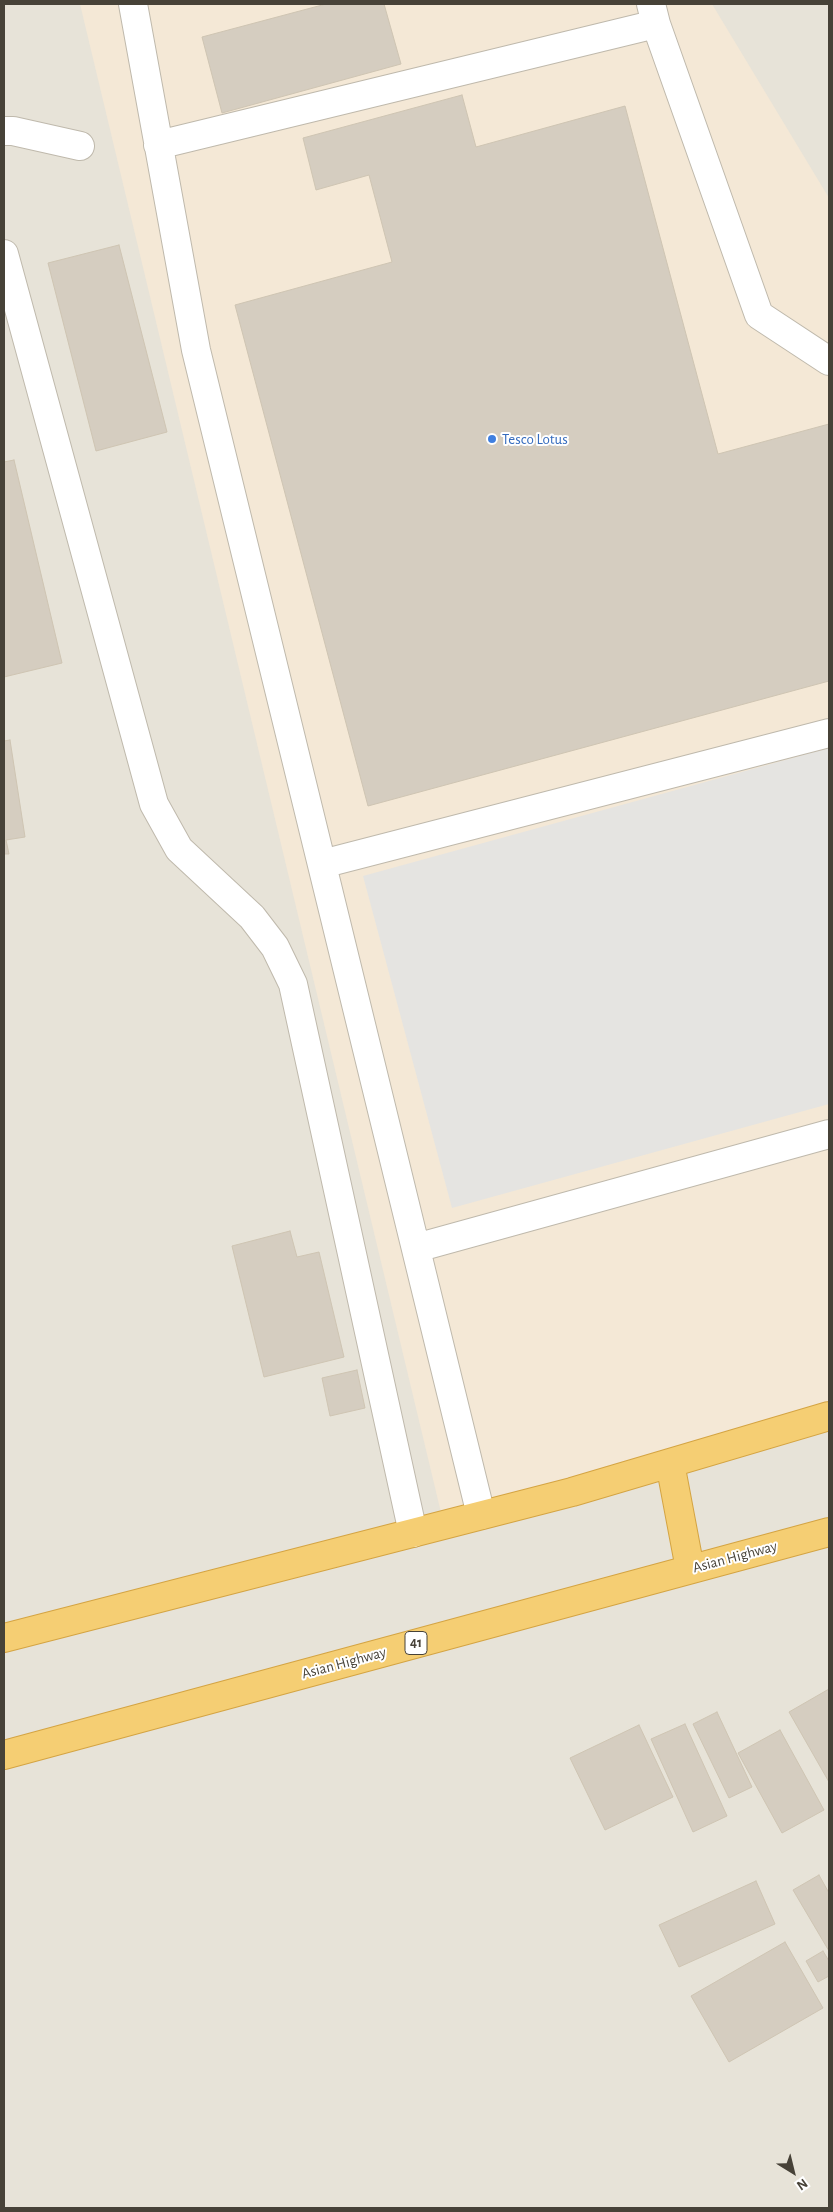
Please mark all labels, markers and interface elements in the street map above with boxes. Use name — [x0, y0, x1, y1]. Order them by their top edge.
place label: Tesco Lotus — [502, 430, 568, 448]
marker: Tesco Lotus — [486, 433, 498, 445]
street label: Asian Highway — [691, 1537, 779, 1577]
road number: 41 — [405, 1632, 427, 1655]
street label: Asian Highway — [300, 1643, 388, 1683]
north arrow — [768, 2147, 818, 2197]
text: N — [794, 2176, 810, 2193]

